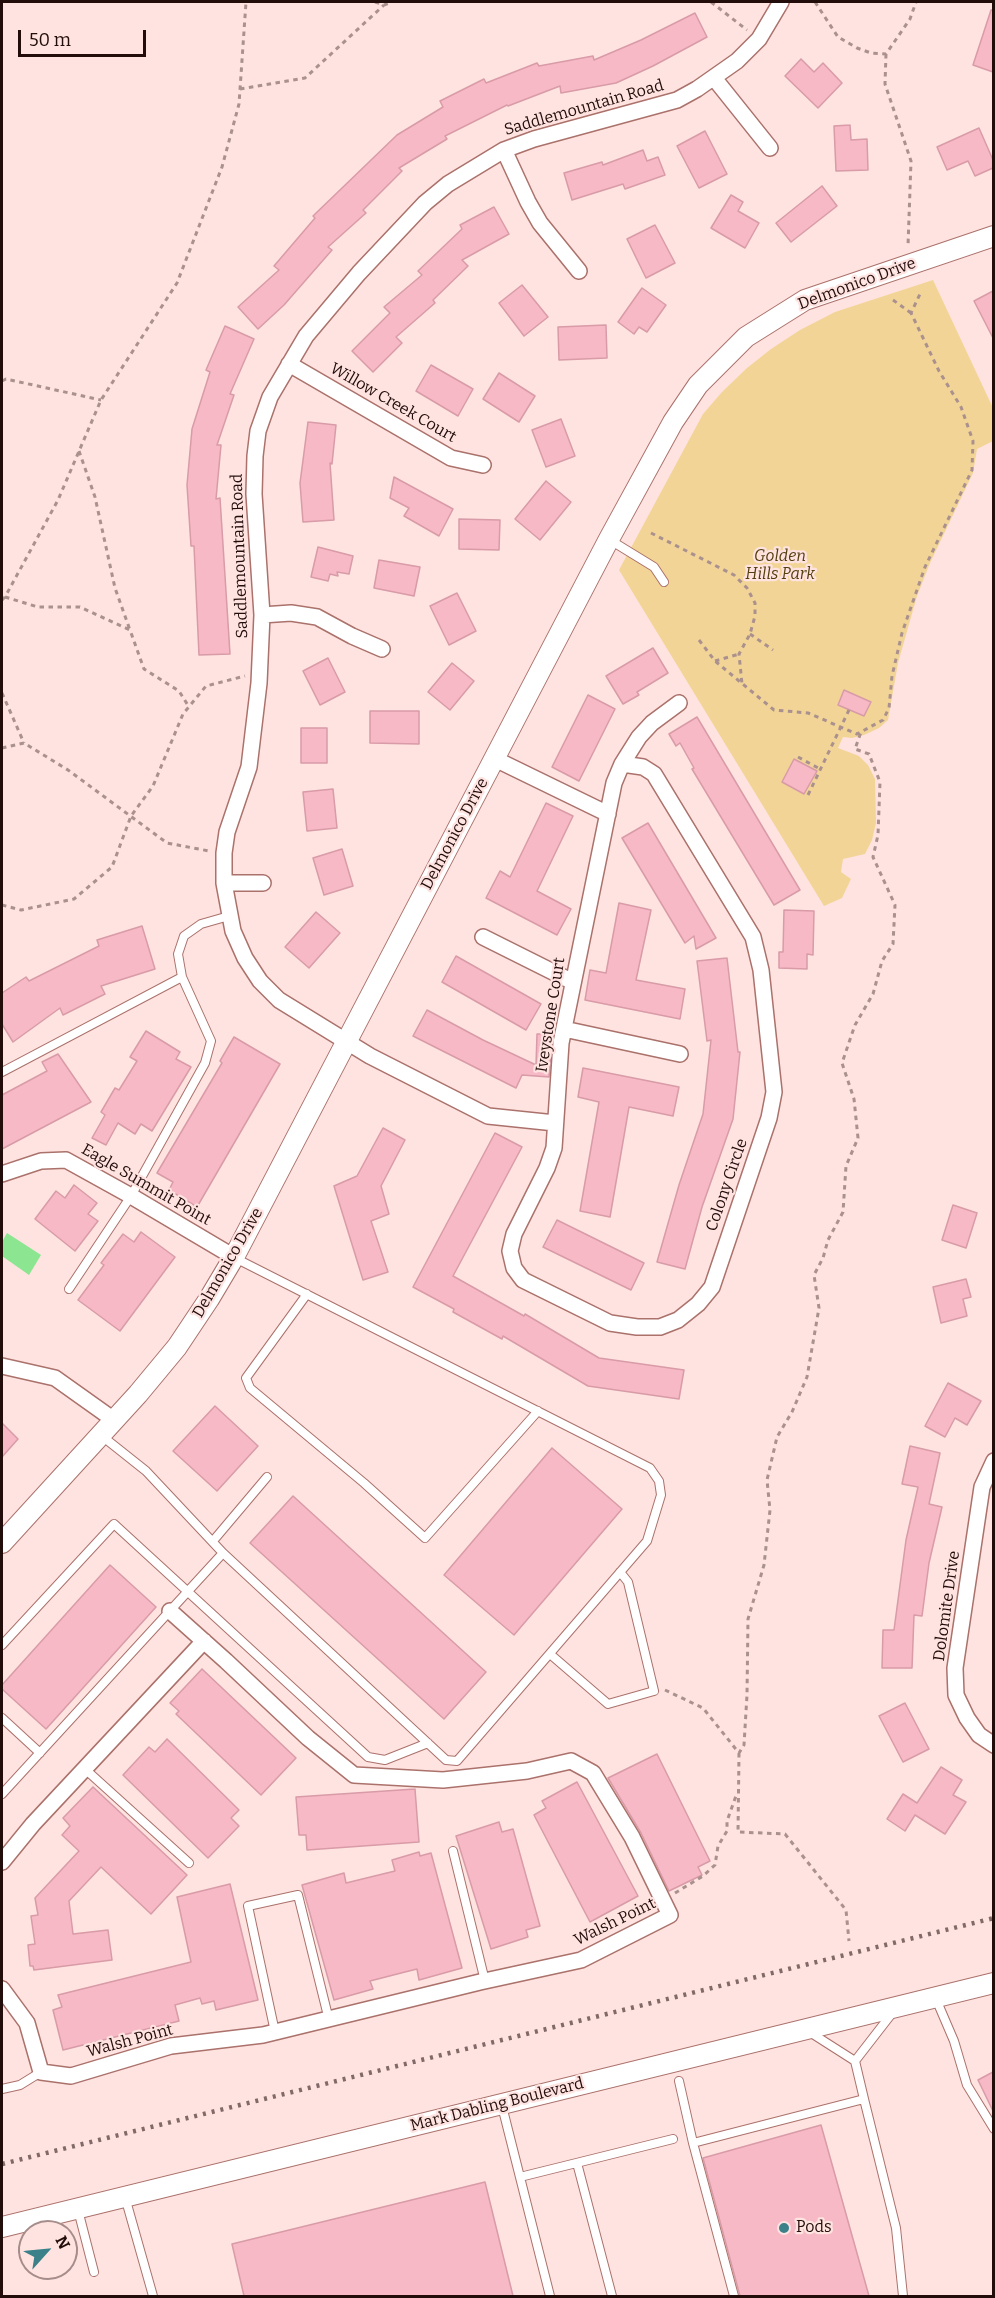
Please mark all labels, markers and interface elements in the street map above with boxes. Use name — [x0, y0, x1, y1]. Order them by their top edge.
scale bar — [21, 18, 148, 56]
text: 50 m — [29, 29, 71, 51]
street label: Saddlemountain Road — [502, 76, 666, 140]
street label: Delmonico Drive — [796, 254, 918, 314]
street label: Willow Creek Court — [326, 359, 460, 447]
street label: Saddlemountain Road — [228, 473, 252, 639]
park label: Golden Hills Park — [745, 547, 815, 585]
street label: Delmonico Drive — [417, 775, 493, 893]
street label: Iveystone Court — [532, 956, 570, 1074]
street label: Colony Circle — [702, 1136, 752, 1234]
street label: Eagle Summit Point — [78, 1140, 214, 1230]
street label: Delmonico Drive — [189, 1205, 267, 1321]
street label: Dolomite Drive — [930, 1550, 964, 1662]
street label: Walsh Point — [571, 1894, 659, 1950]
street label: Walsh Point — [85, 2020, 175, 2062]
street label: Mark Dabling Boulevard — [408, 2074, 586, 2136]
place label: Pods — [796, 2218, 832, 2238]
north arrow — [18, 2220, 78, 2280]
marker: Pods — [777, 2221, 791, 2235]
text: N — [51, 2233, 74, 2252]

